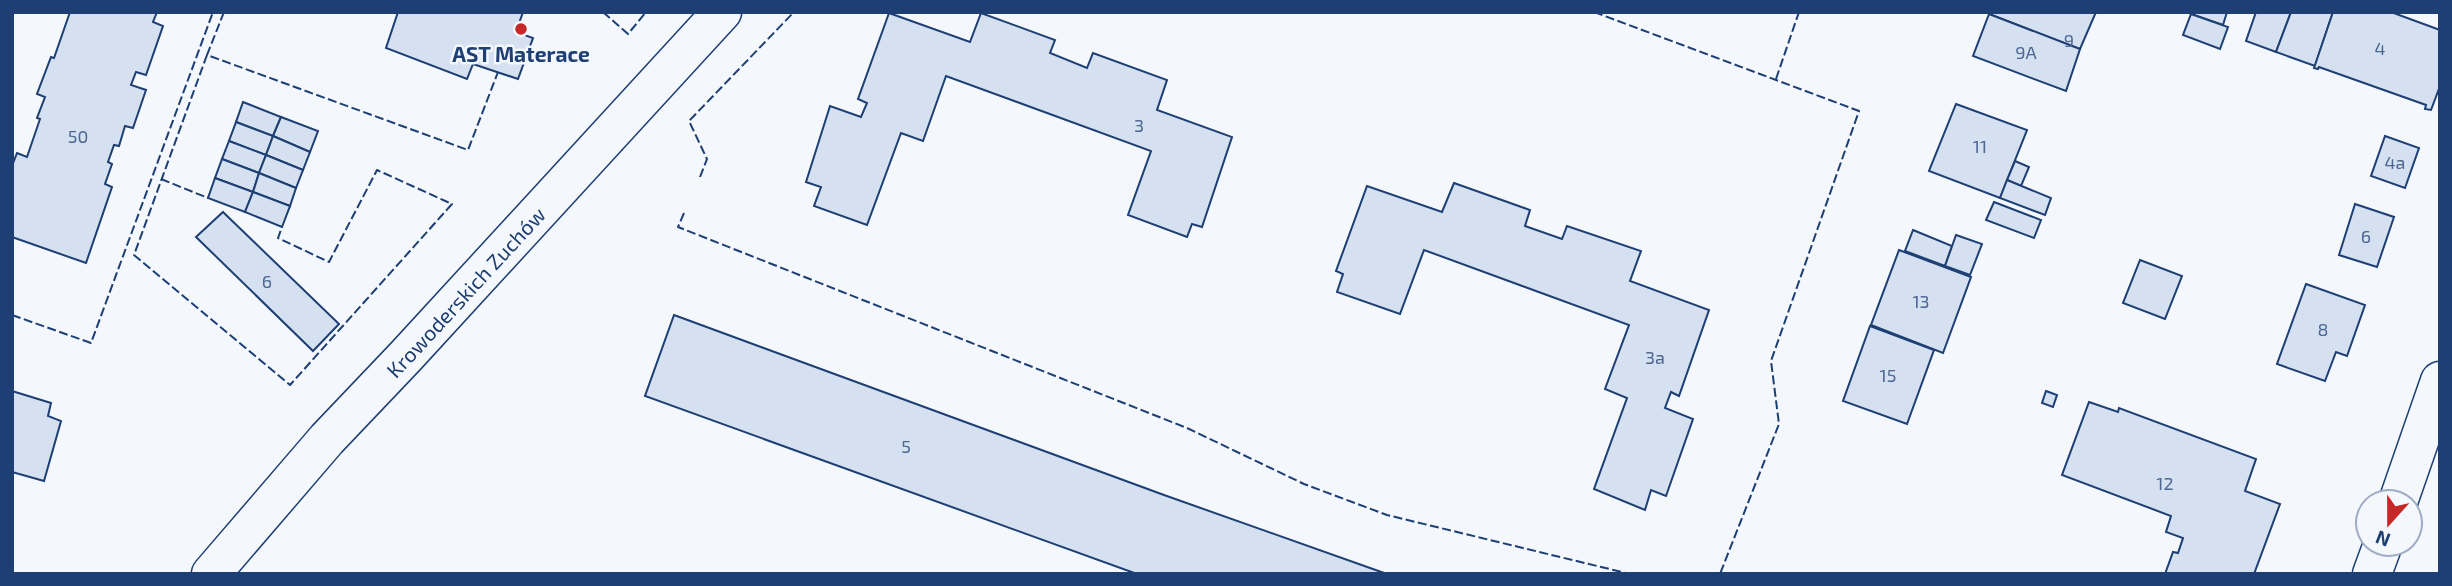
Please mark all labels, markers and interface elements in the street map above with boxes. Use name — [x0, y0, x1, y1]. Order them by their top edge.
marker: AST Materace — [513, 21, 529, 37]
house number: 9 — [2064, 29, 2074, 51]
house number: 4 — [2374, 37, 2386, 59]
place label: AST Materace — [452, 41, 590, 66]
house number: 9A — [2015, 41, 2038, 63]
house number: 3 — [1134, 114, 1144, 136]
house number: 50 — [68, 125, 88, 147]
house number: 11 — [1973, 135, 1987, 157]
house number: 4a — [2385, 151, 2405, 173]
street label: Krowoderskich Zuchów — [380, 201, 550, 382]
house number: 6 — [2361, 225, 2371, 247]
house number: 6 — [262, 270, 272, 292]
house number: 13 — [1912, 290, 1930, 312]
house number: 8 — [2318, 318, 2328, 340]
house number: 3a — [1645, 346, 1665, 368]
house number: 15 — [1880, 364, 1896, 386]
house number: 5 — [901, 435, 911, 457]
house number: 12 — [2156, 472, 2174, 494]
north arrow — [2354, 488, 2424, 558]
text: N — [2372, 526, 2393, 553]

